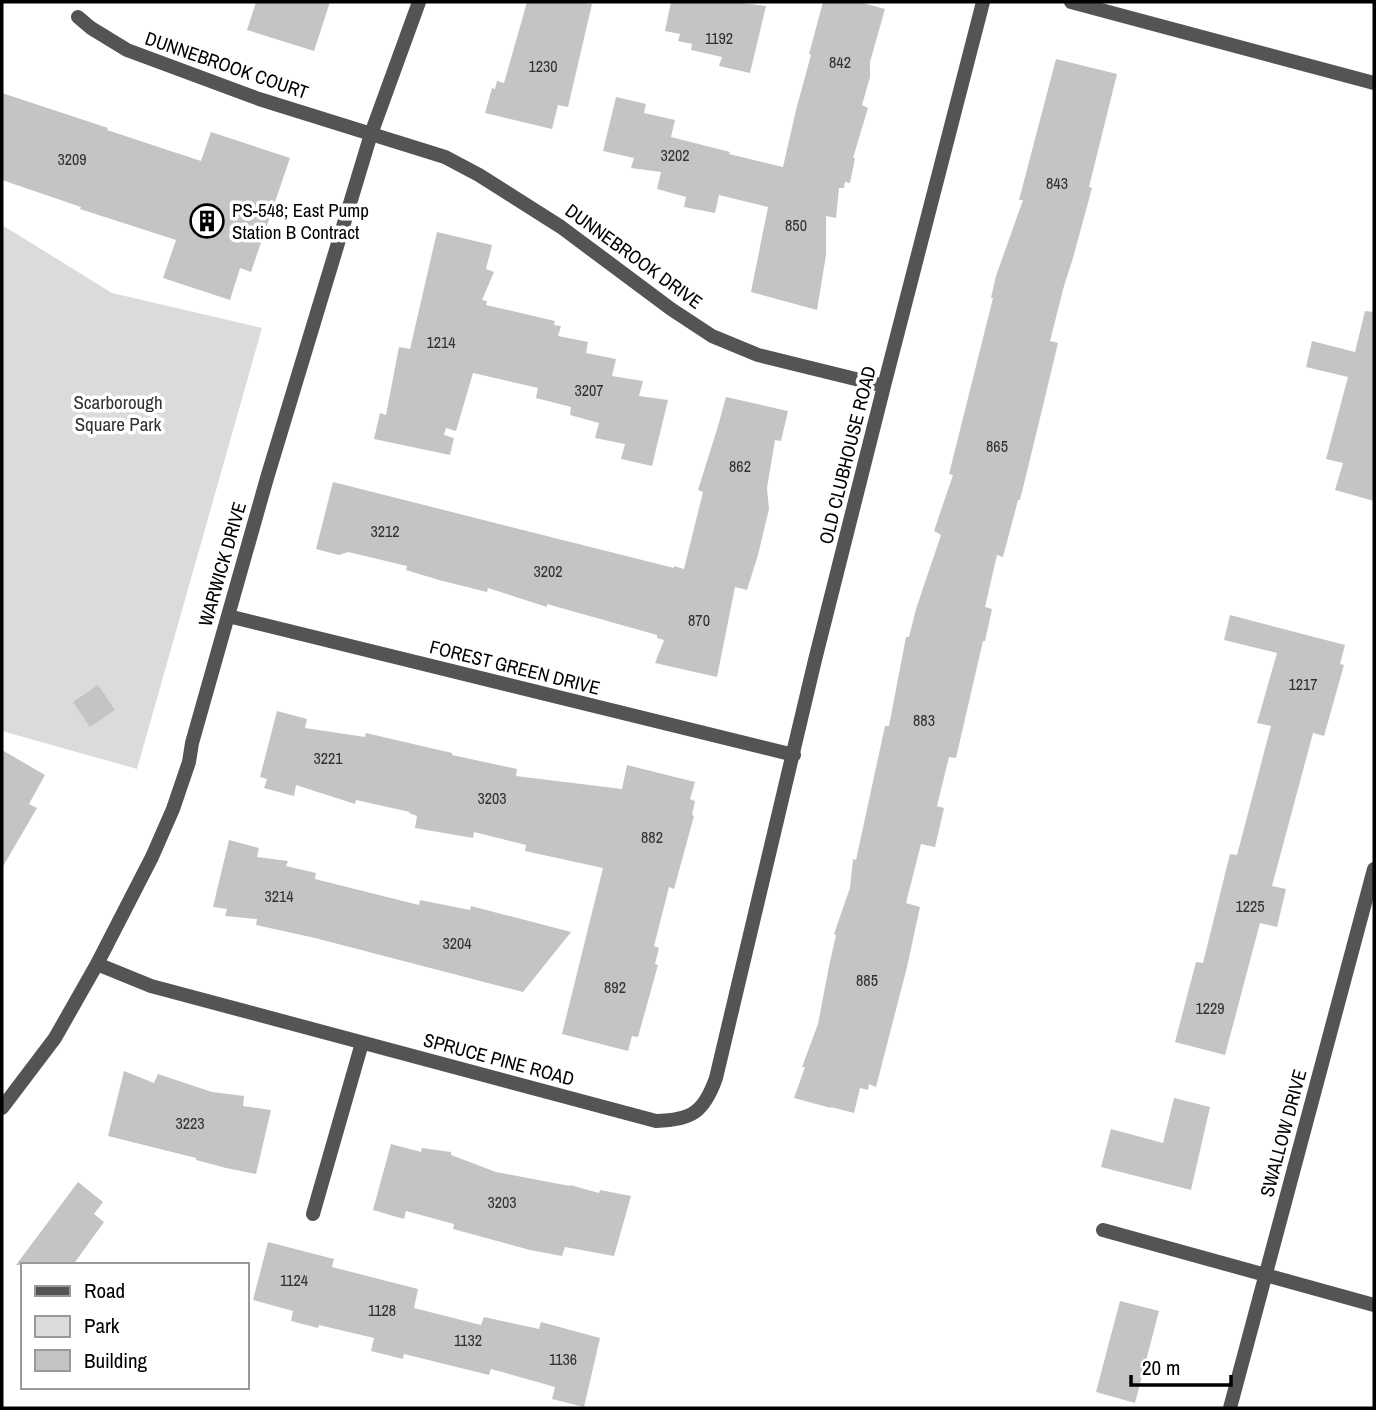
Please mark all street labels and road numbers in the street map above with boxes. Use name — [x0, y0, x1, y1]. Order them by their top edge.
street label: DUNNEBROOK COURT — [142, 25, 313, 105]
street label: DUNNEBROOK DRIVE — [560, 197, 708, 315]
street label: OLD CLUBHOUSE ROAD — [812, 363, 882, 547]
street label: WARWICK DRIVE — [192, 499, 252, 629]
street label: FOREST GREEN DRIVE — [427, 633, 603, 701]
street label: SPRUCE PINE ROAD — [421, 1026, 577, 1092]
street label: SWALLOW DRIVE — [1253, 1066, 1313, 1200]

